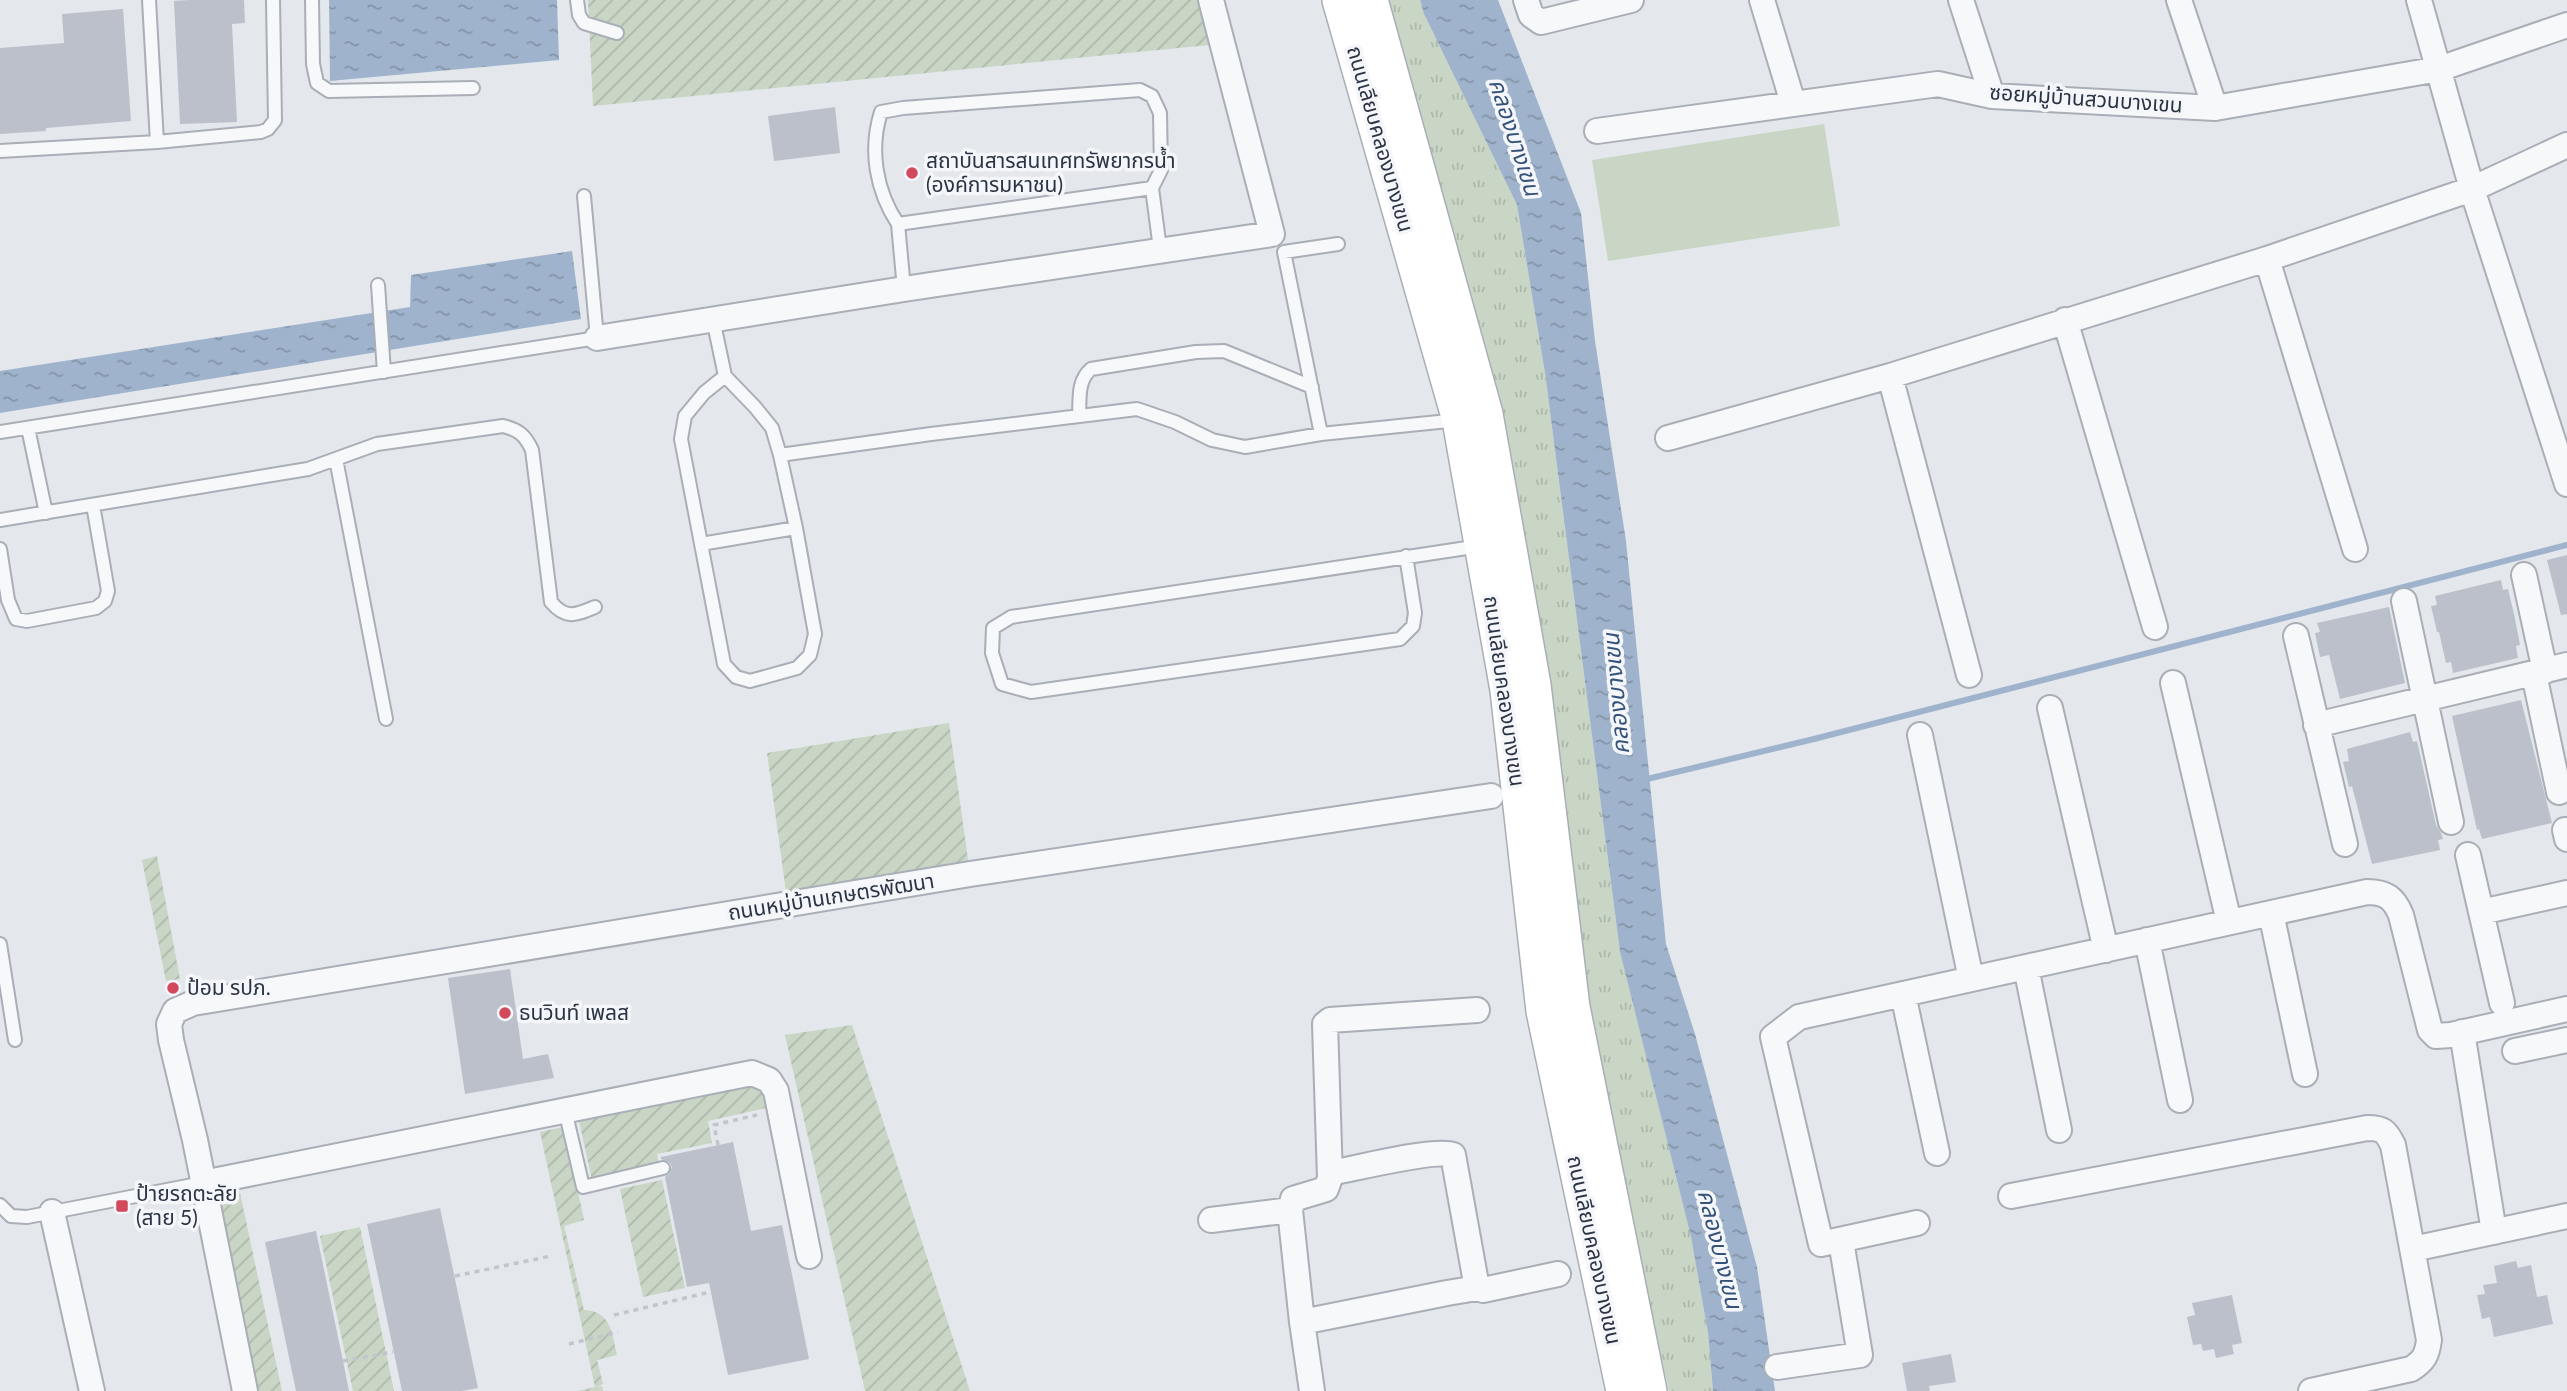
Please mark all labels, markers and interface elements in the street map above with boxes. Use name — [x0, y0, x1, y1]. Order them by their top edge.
street label: ถนนเลียบคลองบางเขน — [1343, 43, 1420, 235]
water label: คลองบางเขน — [1484, 75, 1549, 201]
street label: ซอยหมู่บ้านสวนบางเขน — [1989, 78, 2183, 119]
place label: สถาบันสารสนเทศทรัพยากรน้ำ (องค์การมหาชน) — [926, 146, 1175, 196]
marker: สถาบันสารสนเทศทรัพยากรน้ำ (องค์การมหาชน) — [904, 165, 920, 181]
street label: ถนนเลียบคลองบางเขน — [1480, 594, 1531, 788]
water label: คลองบางเขน — [1596, 630, 1634, 756]
street label: ถนนหมู่บ้านเกษตรพัฒนา — [726, 867, 936, 926]
place label: ป้อม รปภ. — [187, 974, 271, 999]
marker: ป้อม รปภ. — [165, 980, 181, 996]
place label: ธนวินท์ เพลส — [519, 999, 629, 1024]
marker: ธนวินท์ เพลส — [497, 1005, 513, 1021]
street label: ถนนเลียบคลองบางเขน — [1563, 1153, 1628, 1346]
place label: ป้ายรถตะลัย (สาย 5) — [136, 1180, 238, 1229]
water label: คลองบางเขน — [1693, 1186, 1750, 1313]
marker: ป้ายรถตะลัย (สาย 5) — [114, 1198, 130, 1214]

